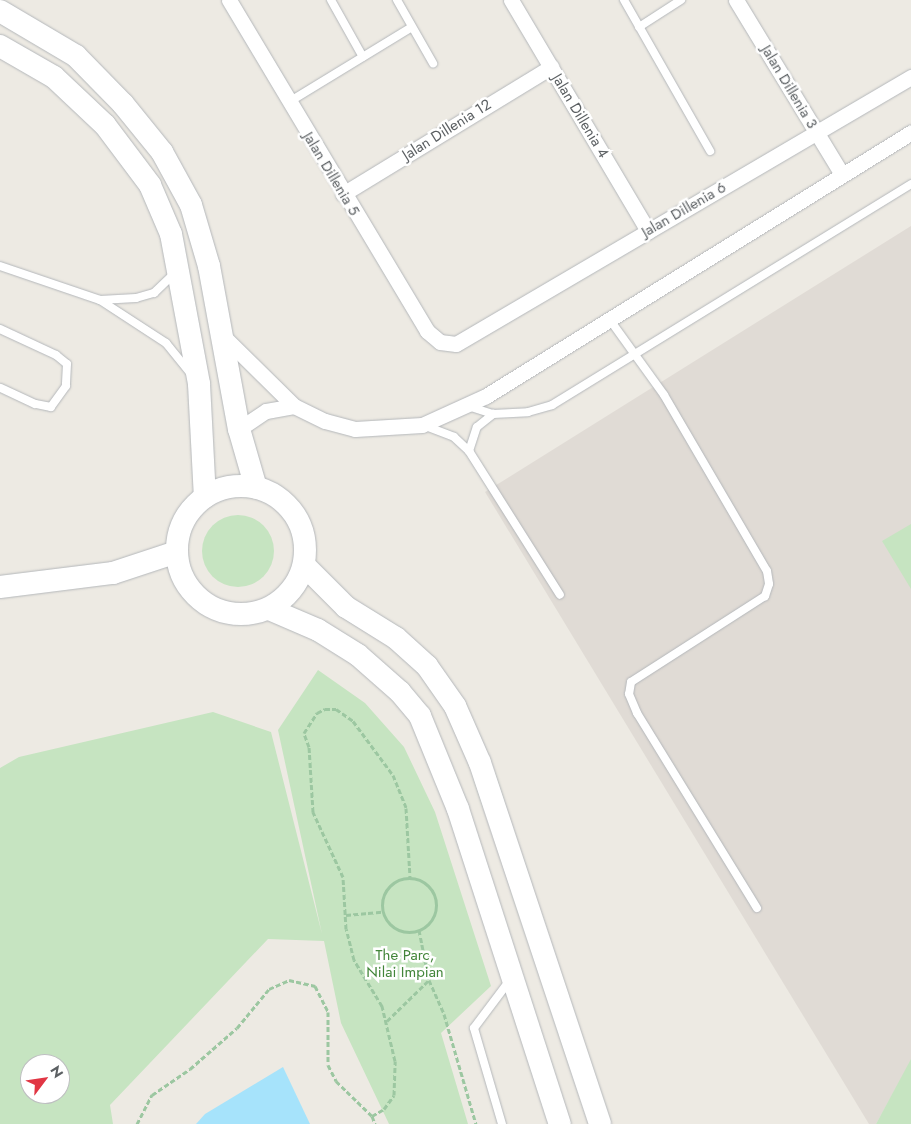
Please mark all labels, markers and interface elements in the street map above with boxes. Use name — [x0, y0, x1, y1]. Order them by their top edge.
street label: Jalan Dillenia 3 — [757, 42, 821, 132]
street label: Jalan Dillenia 4 — [548, 71, 612, 161]
street label: Jalan Dillenia 12 — [399, 96, 495, 164]
street label: Jalan Dillenia 5 — [299, 129, 363, 219]
street label: Jalan Dillenia 6 — [638, 179, 730, 241]
park label: The Parc, Nilai Impian — [366, 946, 444, 981]
north arrow — [20, 1054, 70, 1104]
text: N — [46, 1062, 68, 1082]

